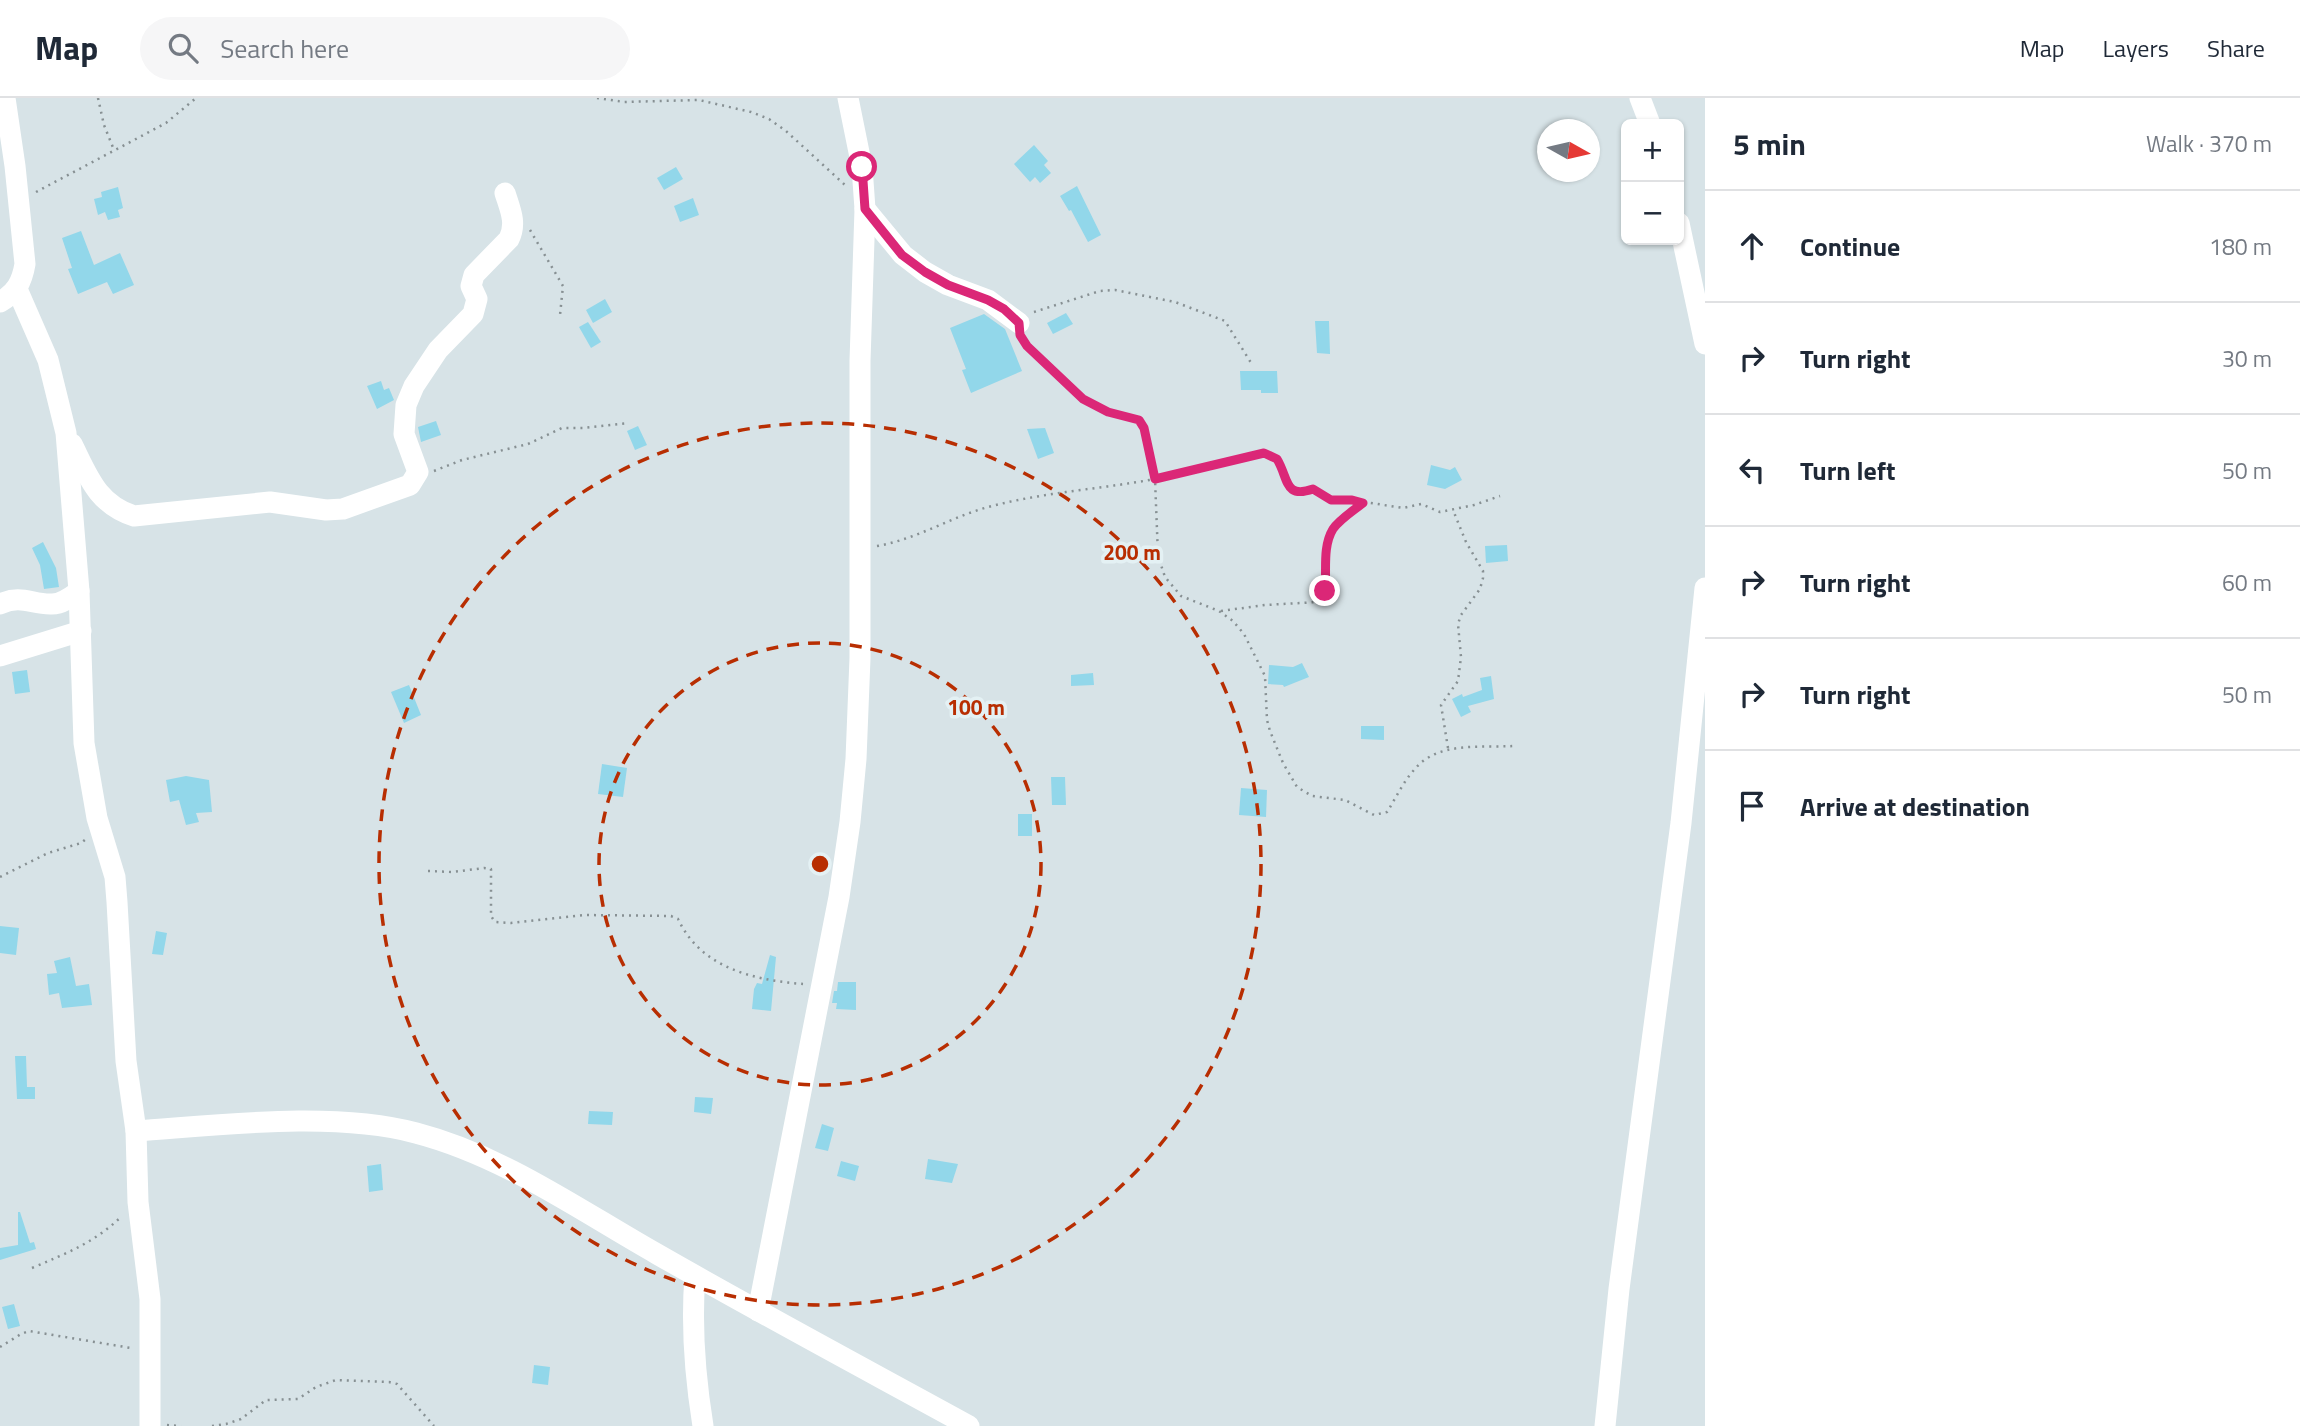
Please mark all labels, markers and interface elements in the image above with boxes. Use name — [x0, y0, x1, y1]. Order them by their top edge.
search box — [140, 17, 630, 80]
text: Map — [35, 23, 98, 73]
icon: search — [164, 29, 202, 67]
text: Search here — [220, 29, 349, 68]
text: Map — [2020, 30, 2065, 66]
text: Layers — [2103, 30, 2169, 66]
text: Share — [2207, 30, 2265, 66]
north arrow — [1537, 119, 1600, 182]
map controls — [1621, 119, 1684, 245]
button: + — [1621, 119, 1684, 182]
text: 5 min — [1733, 121, 1806, 167]
text: Walk · 370 m — [2146, 126, 2272, 161]
route start — [846, 151, 877, 182]
button: − — [1621, 182, 1684, 245]
icon: ahead — [1733, 227, 1771, 265]
text: Continue — [1800, 227, 1900, 266]
text: 180 m — [2209, 229, 2272, 264]
icon: right — [1733, 339, 1771, 377]
text: Turn right — [1800, 339, 1911, 378]
text: 30 m — [2222, 341, 2272, 376]
icon: left — [1733, 451, 1771, 489]
text: Turn left — [1800, 451, 1895, 490]
text: 50 m — [2222, 453, 2272, 488]
text: 200 m — [1103, 536, 1161, 568]
icon: right — [1733, 563, 1771, 601]
text: Turn right — [1800, 563, 1911, 602]
text: 60 m — [2222, 565, 2272, 600]
route end — [1309, 575, 1340, 606]
icon: right — [1733, 675, 1771, 713]
text: Turn right — [1800, 675, 1911, 714]
text: 50 m — [2222, 677, 2272, 712]
text: 100 m — [947, 691, 1005, 723]
icon: arrive — [1733, 787, 1771, 825]
text: Arrive at destination — [1800, 787, 2030, 826]
centre of rings — [808, 852, 832, 876]

